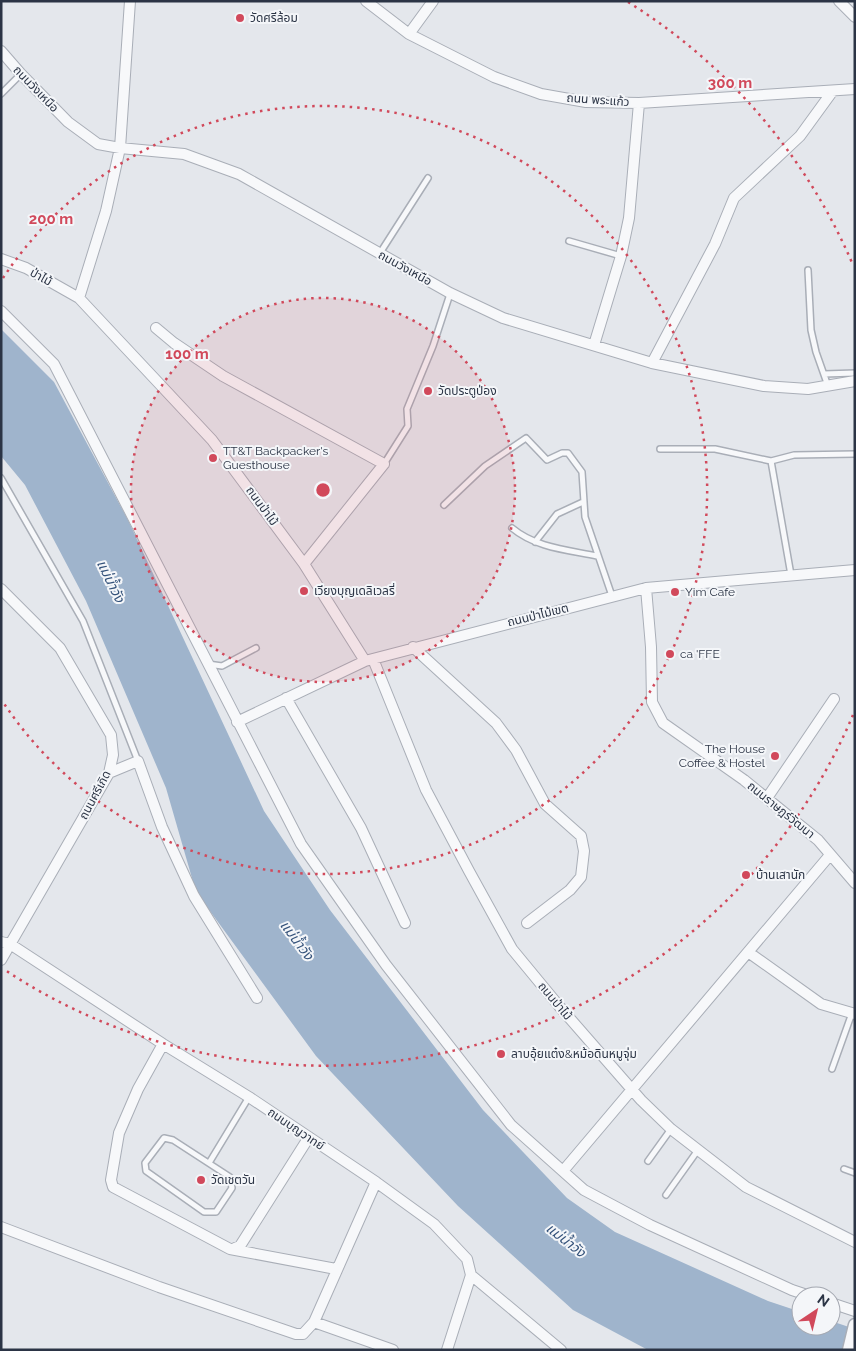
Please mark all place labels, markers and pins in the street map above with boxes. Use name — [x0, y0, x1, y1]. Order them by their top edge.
place label: วัดศรีล้อม — [250, 11, 298, 25]
marker: วัดศรีล้อม — [234, 12, 246, 24]
place label: วัดประตูป่อง — [438, 384, 497, 398]
marker: วัดประตูป่อง — [422, 385, 434, 397]
place label: TT&T Backpacker's Guesthouse — [223, 444, 328, 472]
marker: TT&T Backpacker's Guesthouse — [207, 452, 219, 464]
centre of rings — [314, 481, 332, 499]
place label: เวียงบุญเดลิเวลรี่ — [314, 582, 395, 598]
marker: เวียงบุญเดลิเวลรี่ — [298, 585, 310, 597]
place label: Yim Cafe — [685, 585, 735, 599]
marker: Yim Cafe — [669, 586, 681, 598]
place label: ca 'FFE — [680, 647, 720, 661]
marker: ca 'FFE — [664, 648, 676, 660]
place label: The House Coffee & Hostel — [679, 742, 766, 770]
marker: The House Coffee & Hostel — [769, 750, 781, 762]
place label: บ้านเสานัก — [756, 868, 805, 882]
marker: บ้านเสานัก — [740, 869, 752, 881]
place label: ลาบอุ้ยแต๋ง&หม้อดินหมูจุ่ม — [511, 1047, 637, 1061]
marker: ลาบอุ้ยแต๋ง&หม้อดินหมูจุ่ม — [495, 1048, 507, 1060]
place label: วัดเชตวัน — [211, 1173, 255, 1187]
marker: วัดเชตวัน — [195, 1174, 207, 1186]

